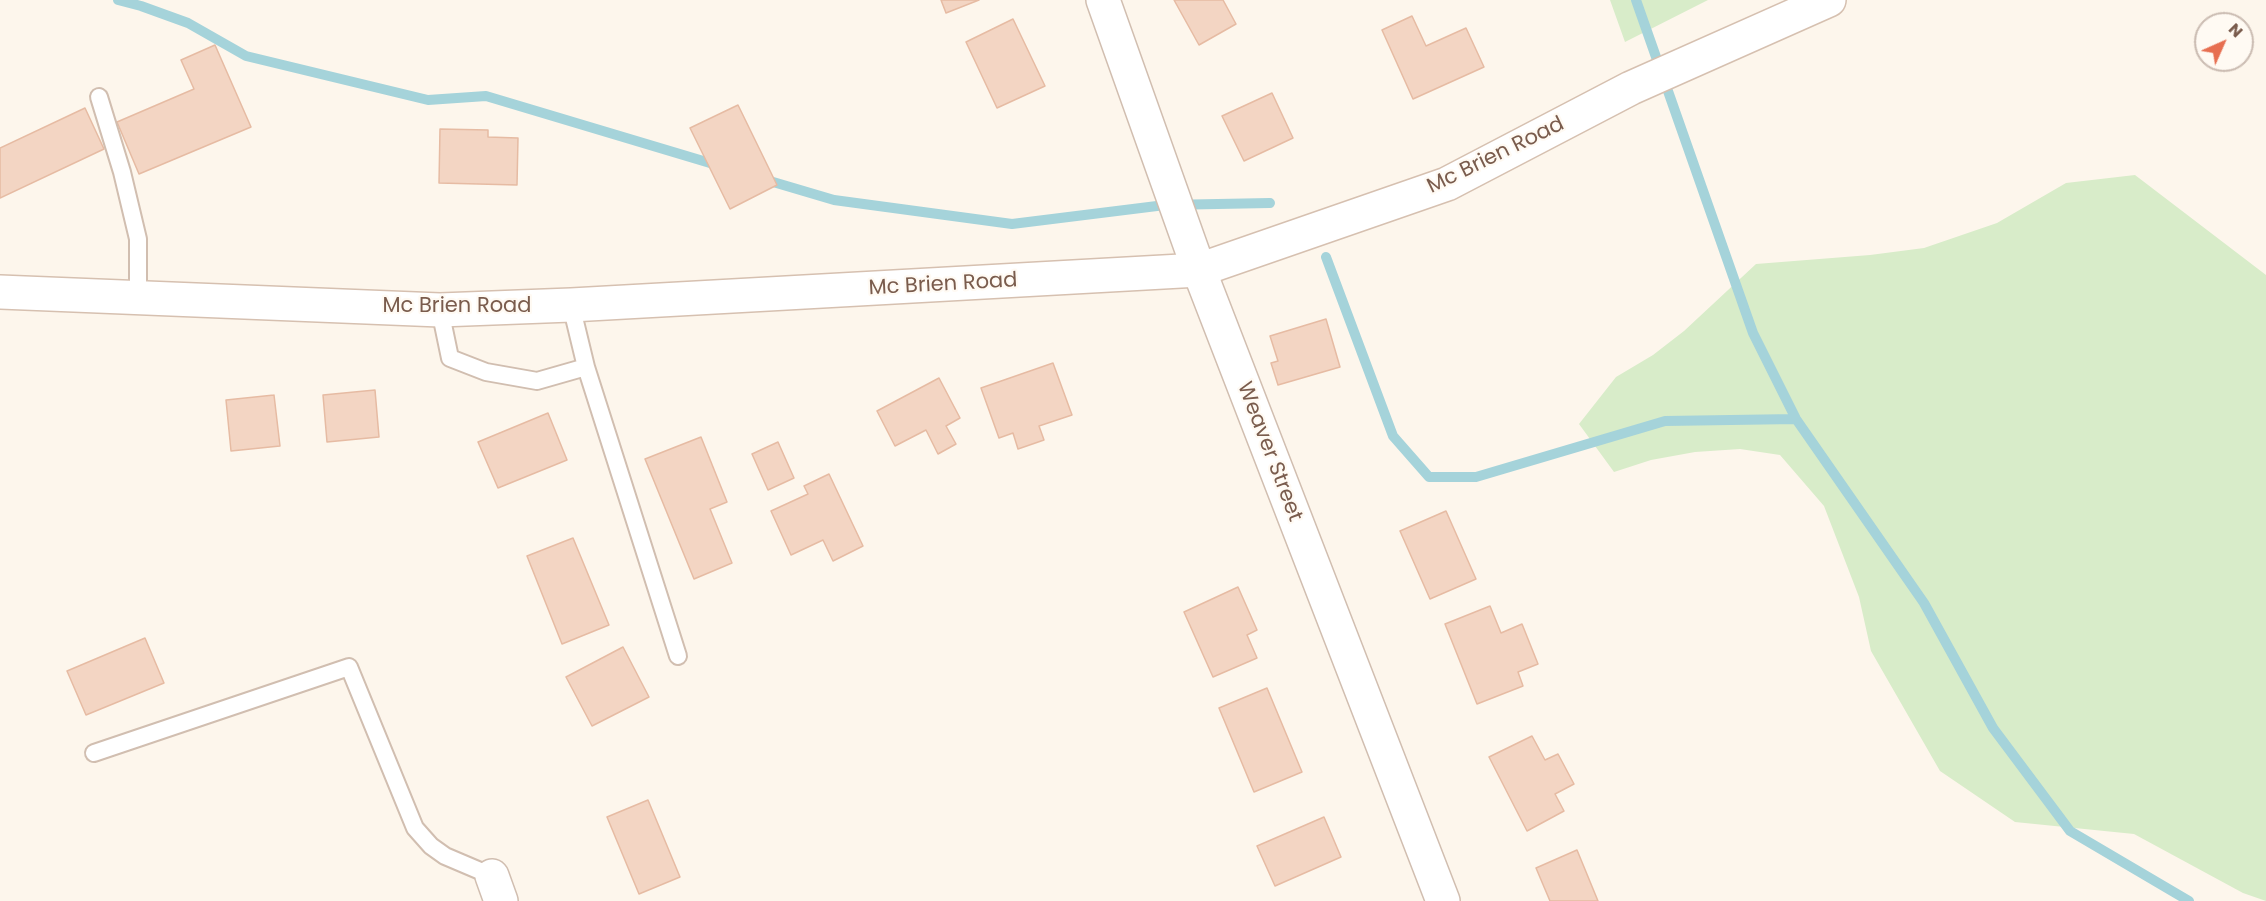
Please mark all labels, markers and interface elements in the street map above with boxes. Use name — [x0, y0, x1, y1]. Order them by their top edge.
north arrow — [2194, 12, 2254, 72]
text: N — [2223, 18, 2248, 43]
street label: Mc Brien Road — [1424, 112, 1568, 200]
street label: Mc Brien Road — [868, 269, 1018, 301]
street label: Mc Brien Road — [383, 294, 531, 320]
street label: Weaver Street — [1231, 379, 1307, 525]

